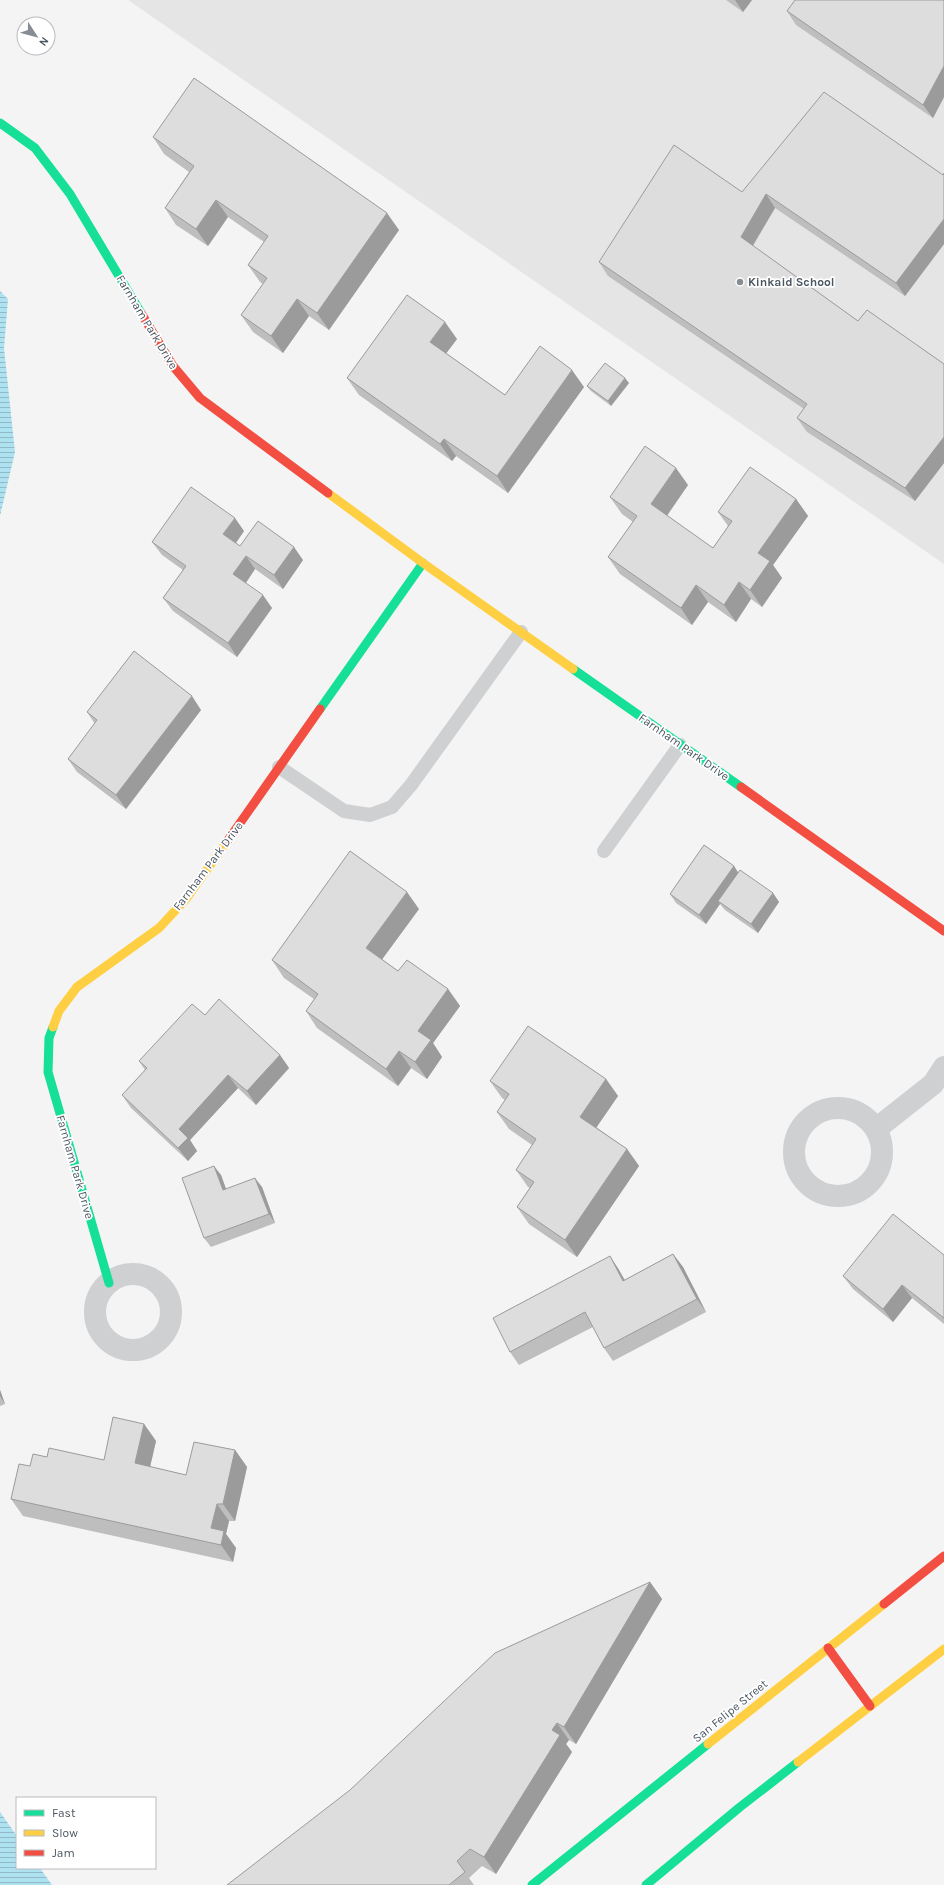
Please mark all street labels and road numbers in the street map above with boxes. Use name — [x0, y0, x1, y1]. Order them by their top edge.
street label: Farnham Park Drive — [113, 272, 181, 372]
street label: Farnham Park Drive — [636, 710, 732, 784]
street label: Farnham Park Drive — [170, 819, 246, 913]
street label: Farnham Park Drive — [53, 1113, 97, 1221]
street label: San Felipe Street — [690, 1676, 771, 1745]

